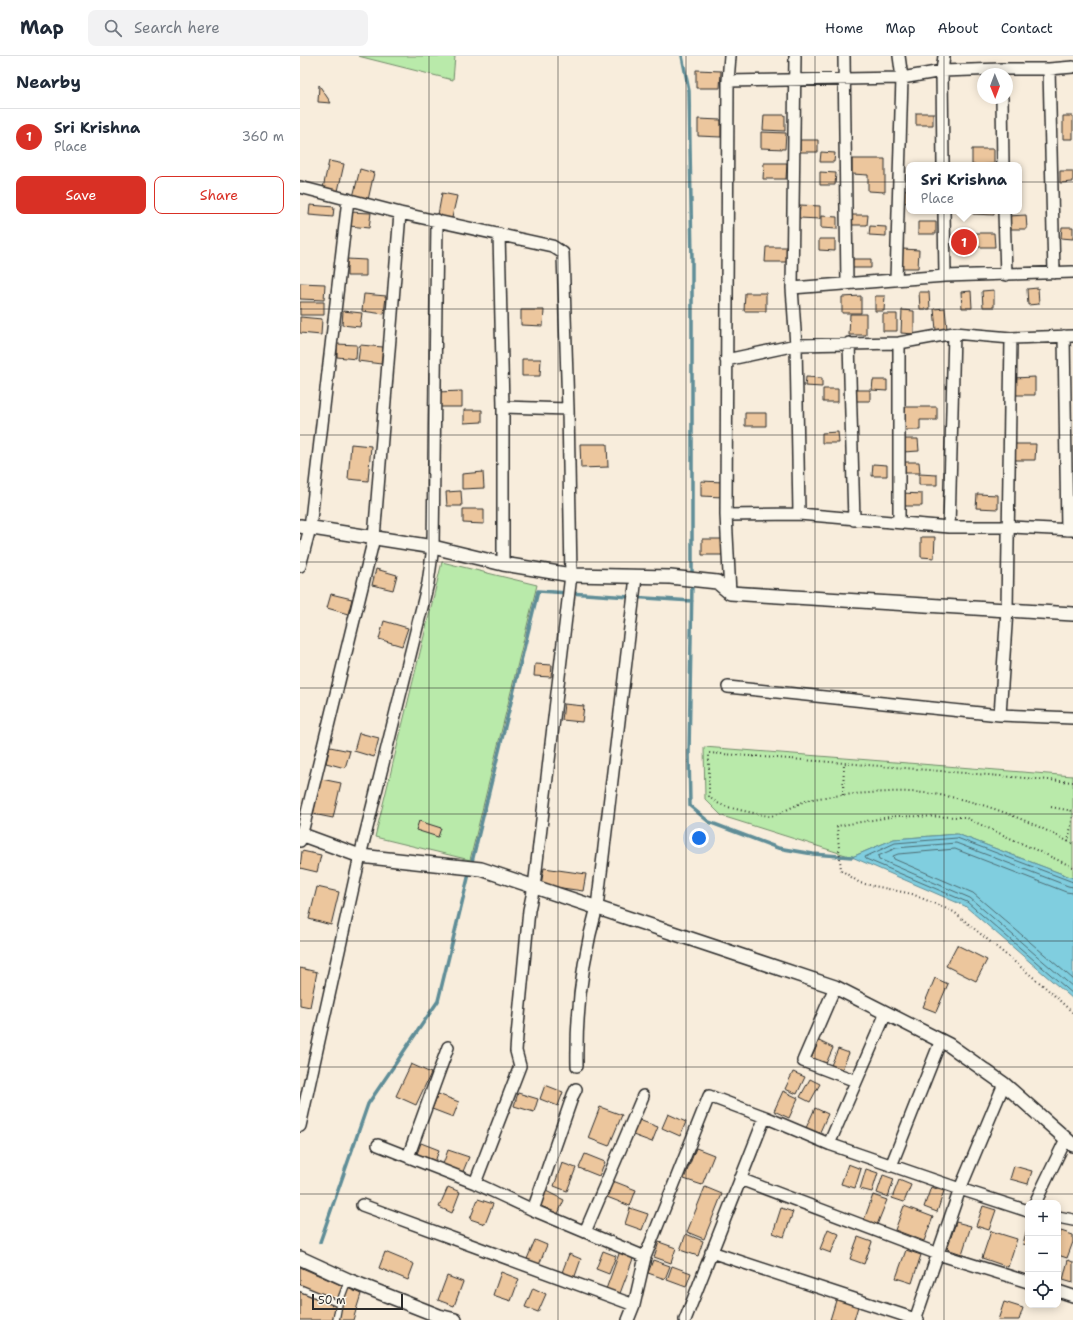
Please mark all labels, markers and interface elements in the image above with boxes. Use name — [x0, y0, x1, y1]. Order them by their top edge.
search box — [88, 10, 368, 46]
text: Map — [20, 15, 64, 40]
icon: search — [102, 17, 124, 39]
text: Search here — [134, 18, 220, 38]
text: Home — [825, 19, 864, 37]
text: Map — [886, 19, 916, 37]
text: About — [938, 19, 979, 37]
text: Contact — [1001, 19, 1053, 37]
north arrow — [977, 68, 1013, 104]
text: Nearby — [16, 71, 81, 93]
text: Sri Krishna — [54, 118, 140, 138]
text: 1 — [26, 128, 32, 145]
text: 360 m — [242, 128, 284, 145]
text: Place — [54, 138, 87, 155]
popup — [906, 162, 1022, 214]
text: Sri Krishna — [921, 170, 1007, 190]
button: Save — [16, 176, 146, 214]
button: Share — [154, 176, 284, 214]
text: Place — [921, 190, 954, 207]
pin: 1 — [951, 227, 977, 257]
your location — [689, 828, 709, 848]
map controls — [1025, 1200, 1061, 1308]
button: + — [1025, 1200, 1061, 1236]
button: − — [1025, 1236, 1061, 1272]
button: locate — [1025, 1272, 1061, 1308]
scale bar — [312, 1292, 403, 1311]
text: 50 m — [318, 1293, 346, 1308]

